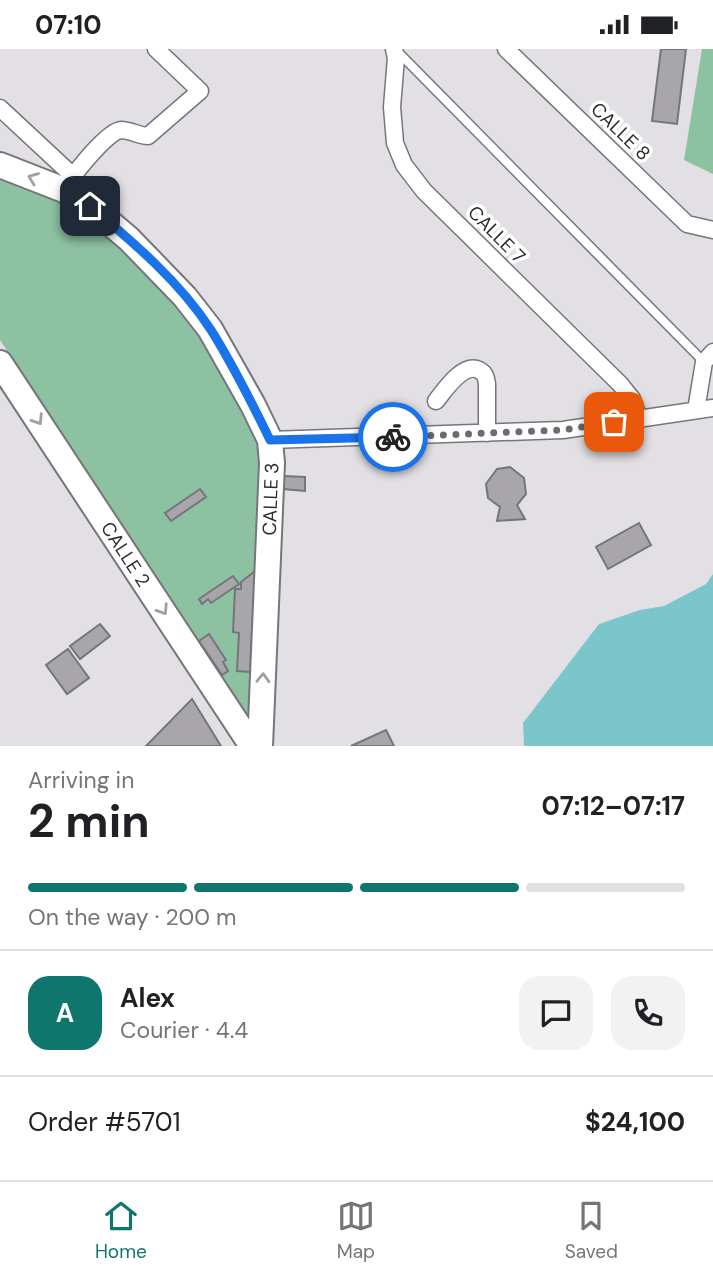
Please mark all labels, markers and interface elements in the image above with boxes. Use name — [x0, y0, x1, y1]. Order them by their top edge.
text: 07:10 — [35, 8, 102, 42]
street label: CALLE 8 — [586, 97, 656, 166]
one-way arrow — [28, 173, 40, 187]
pin — [60, 176, 120, 236]
icon: home — [71, 187, 109, 225]
street label: CALLE 7 — [462, 200, 531, 269]
pin — [584, 392, 644, 452]
courier — [358, 402, 428, 472]
icon: bag — [595, 403, 633, 441]
one-way arrow — [29, 412, 42, 425]
icon: bike — [374, 418, 412, 456]
street label: CALLE 3 — [257, 462, 284, 536]
street label: CALLE 2 — [95, 517, 156, 592]
one-way arrow — [154, 602, 167, 615]
one-way arrow — [255, 672, 271, 683]
text: Arriving in — [28, 765, 134, 795]
text: 07:12–07:17 — [542, 789, 685, 823]
text: 2 min — [28, 791, 150, 851]
text: On the way · 200 m — [28, 902, 237, 932]
button: chat — [519, 976, 593, 1050]
button: phone — [611, 976, 685, 1050]
text: Alex — [120, 981, 175, 1015]
text: A — [56, 996, 74, 1030]
text: Courier · 4.4 — [120, 1015, 248, 1045]
text: Order #5701 — [28, 1105, 181, 1139]
text: $24,100 — [585, 1105, 685, 1139]
tab: Home — [95, 1197, 147, 1264]
tab: Map — [337, 1197, 375, 1264]
tab: Saved — [565, 1197, 618, 1264]

